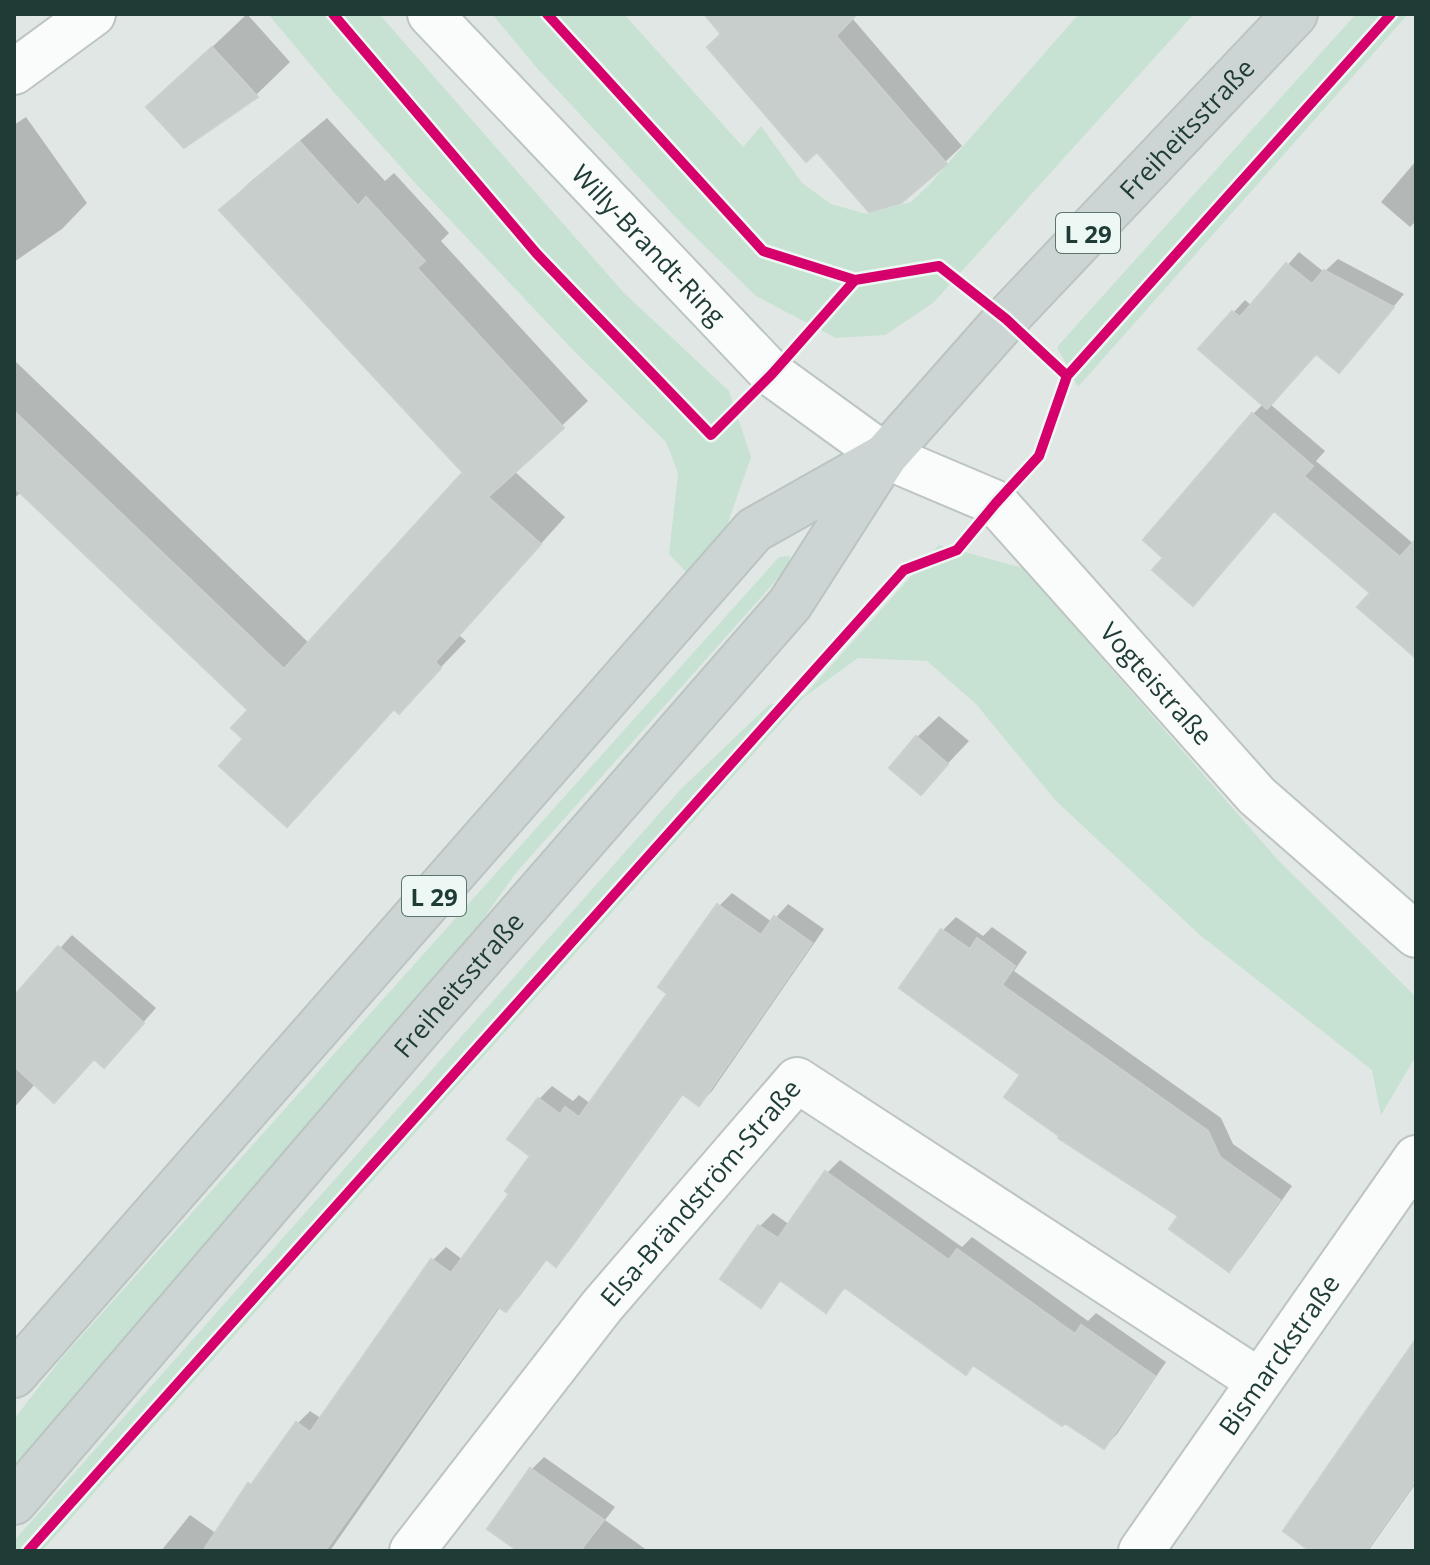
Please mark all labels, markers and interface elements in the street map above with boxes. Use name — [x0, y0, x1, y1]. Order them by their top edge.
street label: Freiheitsstraße — [1111, 50, 1262, 207]
street label: Willy-Brandt-Ring — [564, 156, 734, 333]
road number: L 29 — [1056, 213, 1120, 253]
street label: Vogteistraße — [1092, 614, 1221, 753]
road number: L 29 — [402, 876, 466, 916]
street label: Freiheitsstraße — [385, 904, 531, 1065]
street label: Elsa-Brändström-Straße — [592, 1071, 808, 1314]
street label: Bismarckstraße — [1210, 1267, 1347, 1442]

